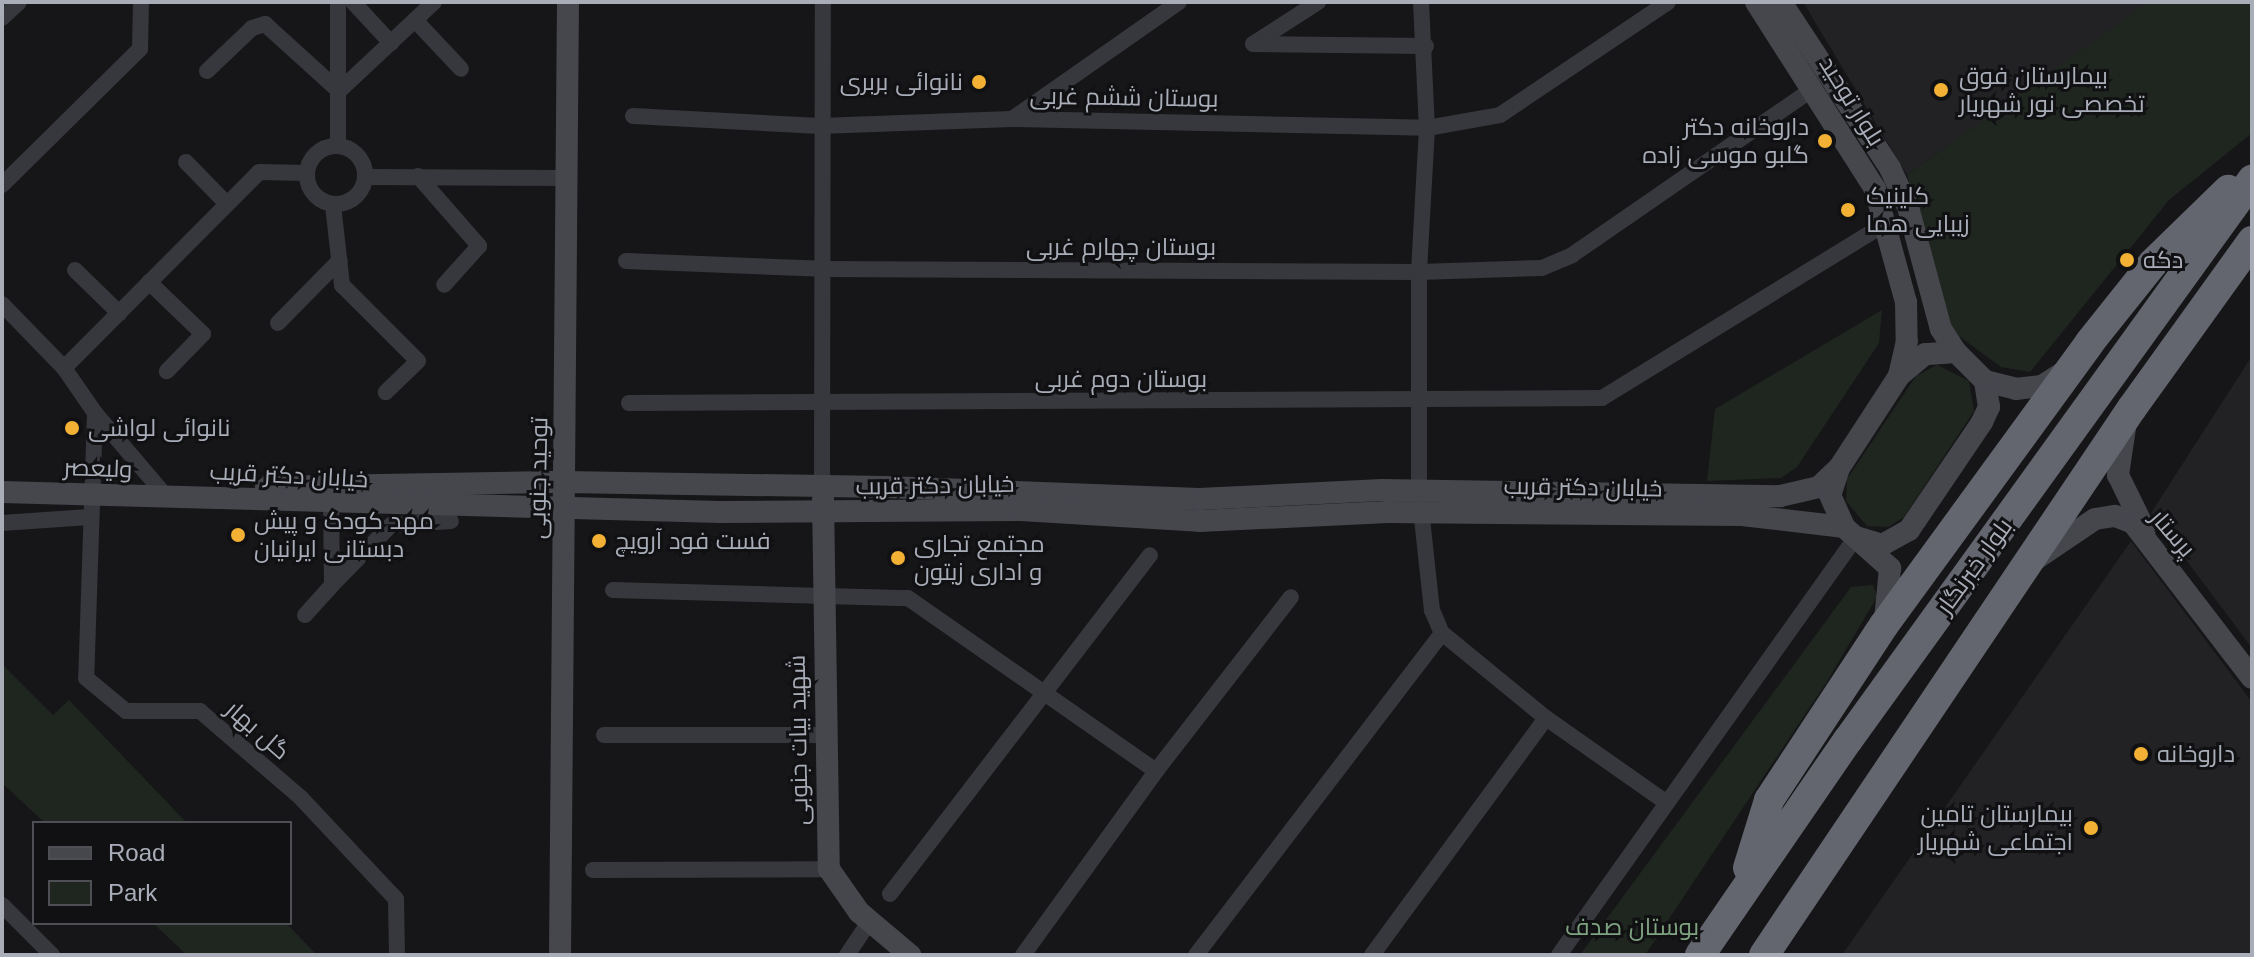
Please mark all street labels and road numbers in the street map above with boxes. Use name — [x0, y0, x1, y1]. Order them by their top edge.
street label: بلوار توحید — [1813, 51, 1891, 151]
street label: بوستان ششم غربی — [1029, 81, 1219, 113]
street label: بوستان چهارم غربی — [1026, 233, 1216, 261]
street label: بوستان دوم غربی — [1035, 365, 1207, 393]
street label: توحید جنوبی — [523, 417, 553, 539]
street label: ولیعصر — [63, 452, 133, 484]
street label: خیابان دکتر قریب — [209, 456, 369, 494]
street label: خیابان دکتر قریب — [855, 469, 1015, 501]
street label: خیابان دکتر قریب — [1503, 471, 1663, 503]
street label: پرستار — [2144, 503, 2202, 563]
street label: بلوار خبرنگار — [1930, 512, 2018, 620]
street label: شهید بیات جنوبی — [782, 655, 814, 825]
street label: گل بهار — [220, 694, 296, 766]

